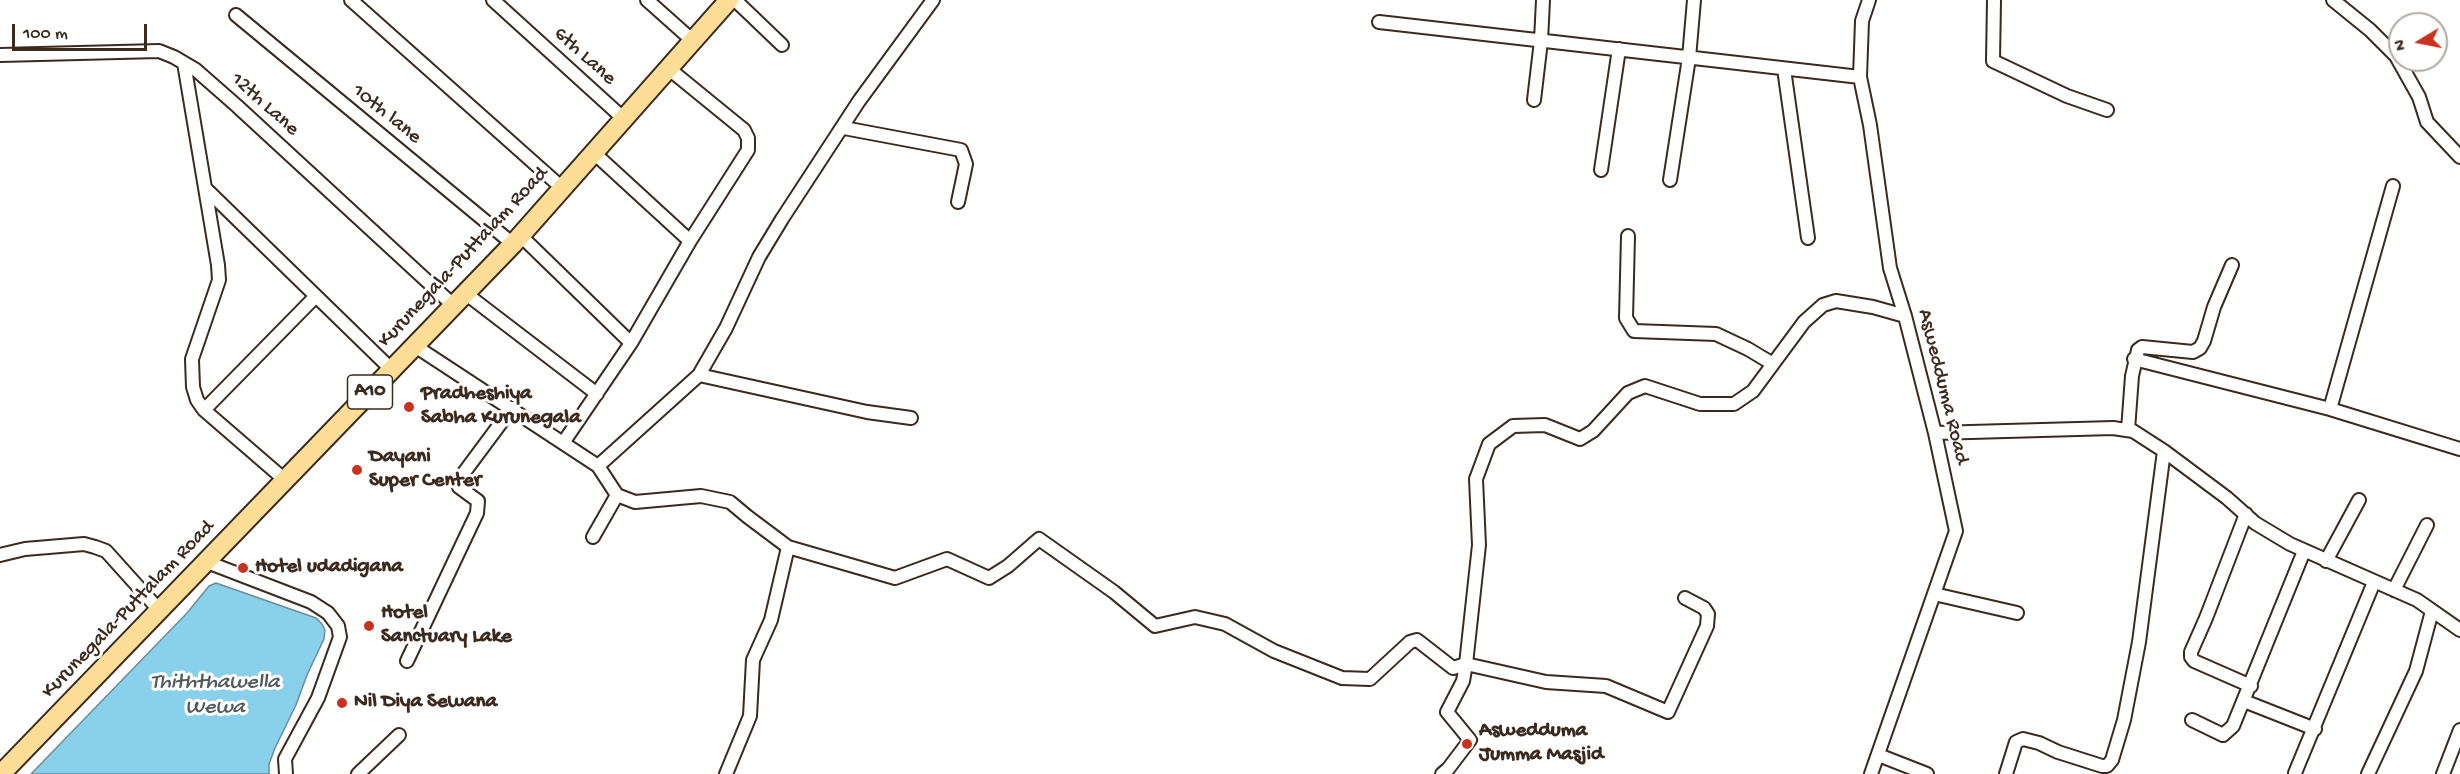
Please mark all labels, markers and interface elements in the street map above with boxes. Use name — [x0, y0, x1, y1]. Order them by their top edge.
scale bar — [15, 12, 150, 50]
north arrow — [2388, 12, 2448, 72]
street label: 6th Lane — [547, 22, 621, 92]
text: 100 m — [23, 24, 68, 45]
text: N — [2391, 38, 2412, 52]
street label: 12th Lane — [224, 68, 304, 142]
street label: 10th lane — [346, 79, 426, 151]
street label: Kurunegala-Puttalam Road — [374, 162, 554, 354]
street label: Aswedduma Road — [1911, 307, 1973, 467]
road number: A10 — [348, 375, 392, 409]
place label: Pradheshiya Sabha Kurunegala — [421, 382, 581, 432]
marker: Pradheshiya Sabha Kurunegala — [402, 400, 416, 414]
place label: Dayani Super Center — [369, 445, 481, 495]
marker: Dayani Super Center — [350, 463, 364, 477]
street label: Kurunegala-Puttalam Road — [37, 516, 221, 704]
place label: Hotel udadigana — [255, 555, 403, 581]
marker: Hotel udadigana — [236, 561, 250, 575]
place label: Hotel Sanctuary Lake — [381, 601, 512, 651]
marker: Hotel Sanctuary Lake — [362, 619, 376, 633]
water label: Thiththawella Wewa — [150, 671, 280, 722]
place label: Nil Diya Sewana — [354, 690, 497, 716]
marker: Nil Diya Sewana — [335, 696, 349, 710]
place label: Aswedduma Jumma Masjid — [1479, 719, 1603, 769]
marker: Aswedduma Jumma Masjid — [1460, 737, 1474, 751]

